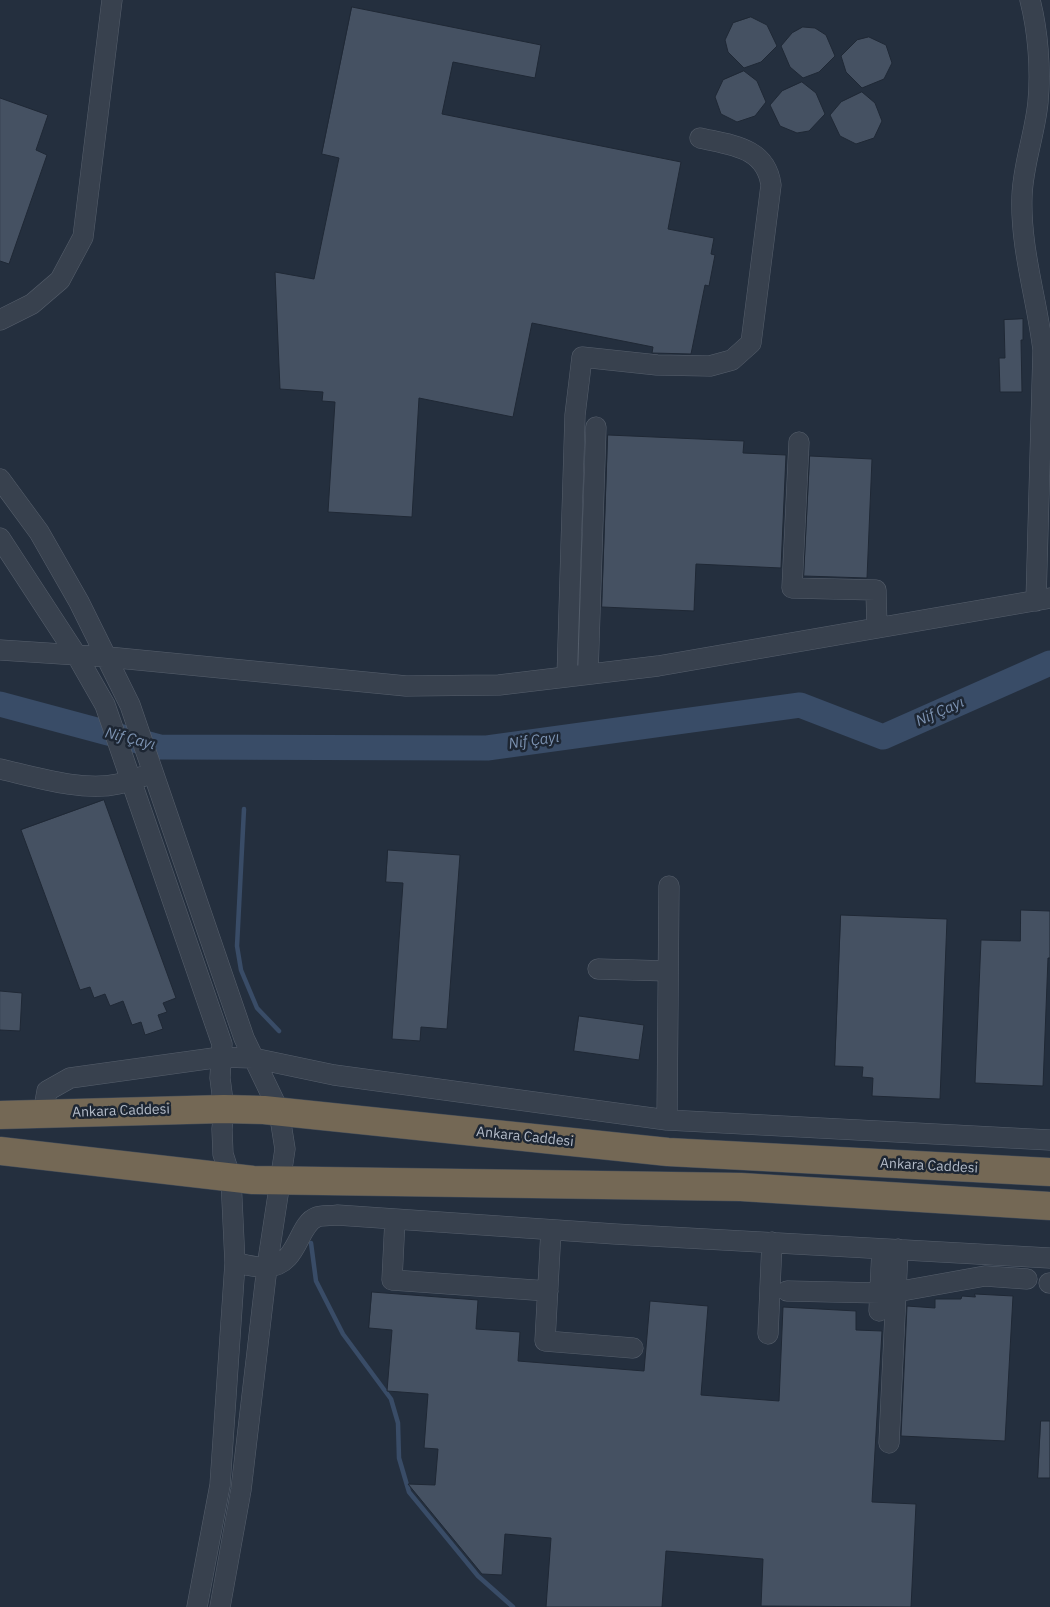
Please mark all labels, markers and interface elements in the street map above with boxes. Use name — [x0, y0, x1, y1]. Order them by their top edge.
water label: Nif Çayı — [913, 693, 967, 731]
water label: Nif Çayı — [103, 724, 157, 754]
water label: Nif Çayı — [507, 729, 561, 753]
street label: Ankara Caddesi — [72, 1101, 170, 1121]
street label: Ankara Caddesi — [475, 1124, 575, 1150]
street label: Ankara Caddesi — [880, 1155, 978, 1177]

